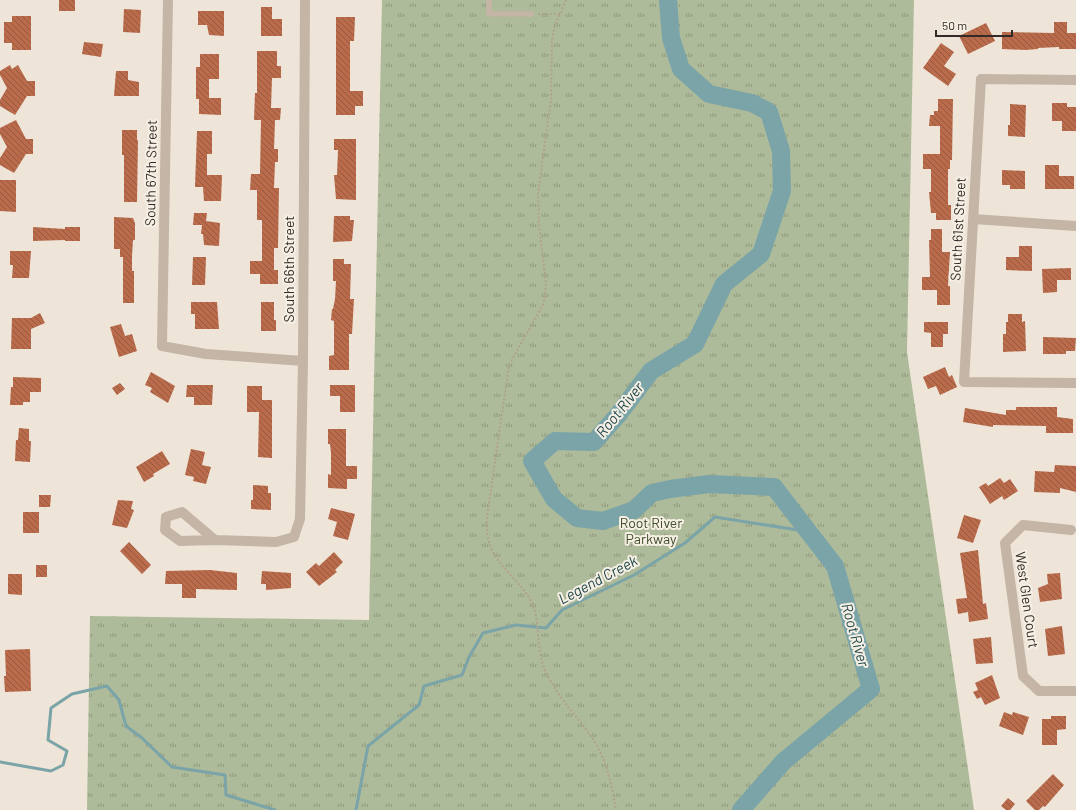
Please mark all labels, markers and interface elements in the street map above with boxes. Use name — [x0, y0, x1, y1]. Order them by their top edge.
scale bar — [936, 12, 1012, 38]
text: 50 m — [942, 18, 967, 32]
street label: South 67th Street — [141, 120, 160, 226]
street label: South 61st Street — [946, 177, 969, 281]
street label: South 66th Street — [280, 216, 297, 322]
water label: Root River — [592, 378, 647, 440]
park label: Root River Parkway — [620, 514, 682, 547]
water label: Legend Creek — [555, 550, 641, 607]
street label: West Glen Court — [1012, 551, 1043, 649]
water label: Root River — [838, 601, 874, 669]

